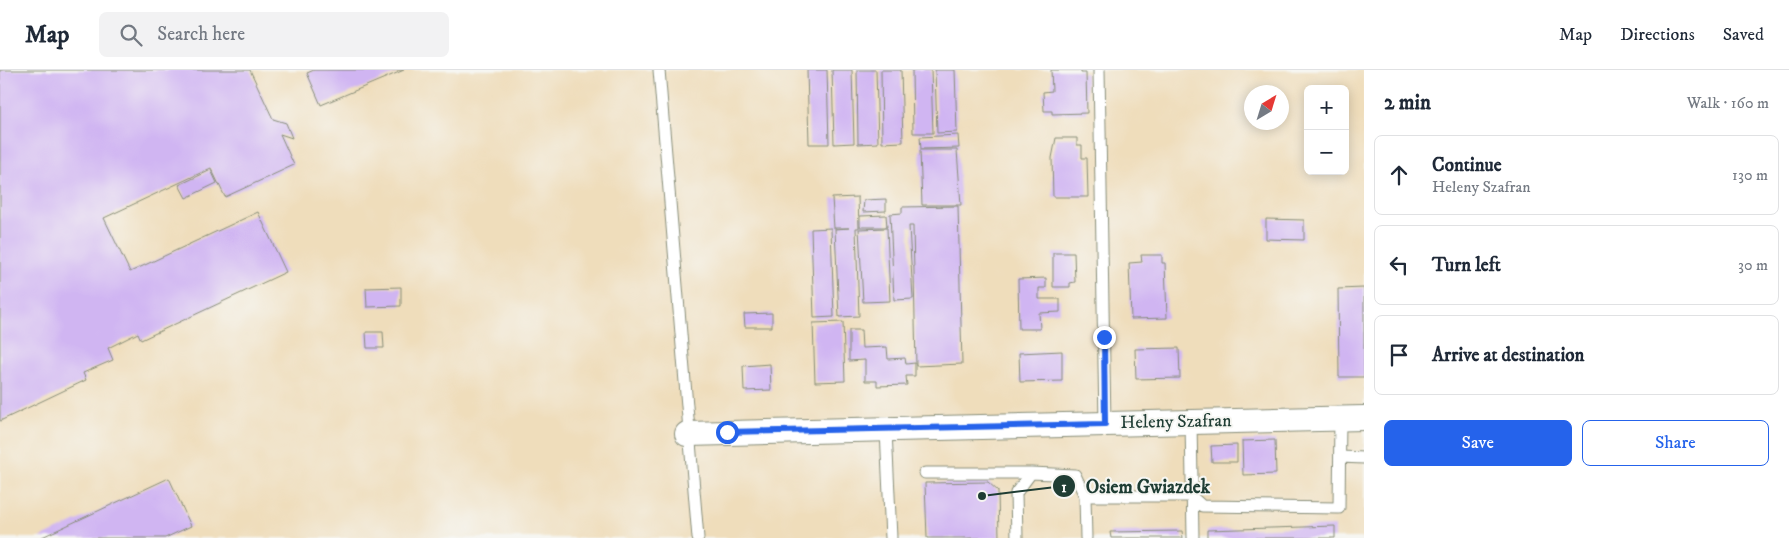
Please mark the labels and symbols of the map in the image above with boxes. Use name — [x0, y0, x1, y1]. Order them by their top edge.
north arrow — [1244, 85, 1289, 130]
route end — [1093, 326, 1116, 349]
street label: Heleny Szafran — [1120, 410, 1232, 434]
route start — [716, 421, 739, 444]
callout: Osiem Gwiazdek — [1051, 469, 1220, 503]
text: Osiem Gwiazdek — [1086, 476, 1211, 499]
text: 1 — [1061, 478, 1067, 497]

